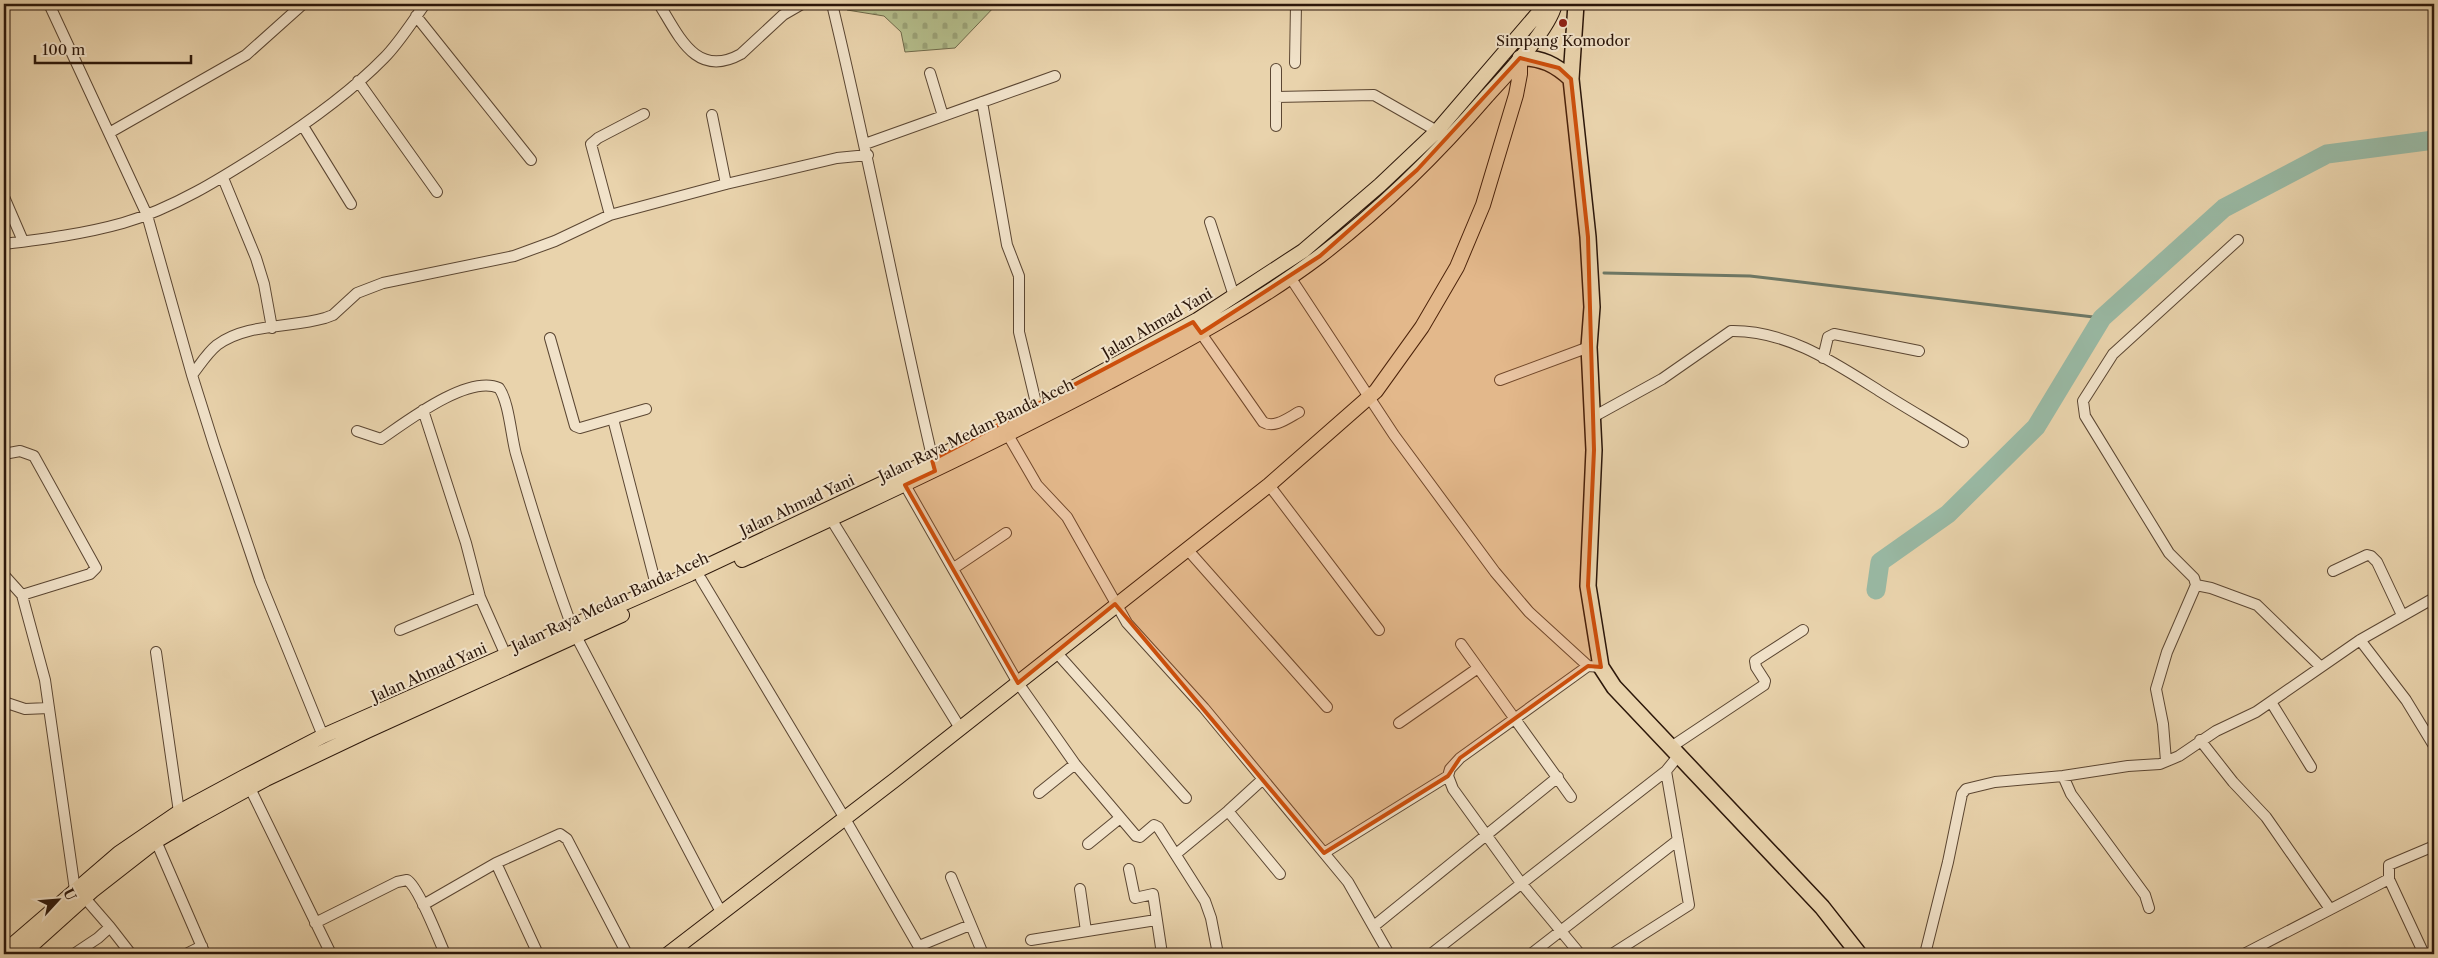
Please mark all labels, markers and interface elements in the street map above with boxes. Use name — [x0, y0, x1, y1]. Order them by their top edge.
marker: Simpang Komodor — [1557, 17, 1569, 29]
place label: Simpang Komodor — [1496, 31, 1631, 50]
scale bar — [35, 32, 191, 64]
text: 100 m — [42, 40, 85, 59]
street label: Jalan Ahmad Yani — [1097, 284, 1216, 363]
street label: Jalan Raya Medan Banda Aceh — [873, 374, 1077, 487]
street label: Jalan Ahmad Yani — [735, 470, 858, 541]
street label: Jalan Raya Medan Banda Aceh — [507, 548, 712, 657]
street label: Jalan Ahmad Yani — [367, 638, 490, 707]
north arrow — [32, 876, 82, 926]
text: U — [59, 885, 81, 904]

